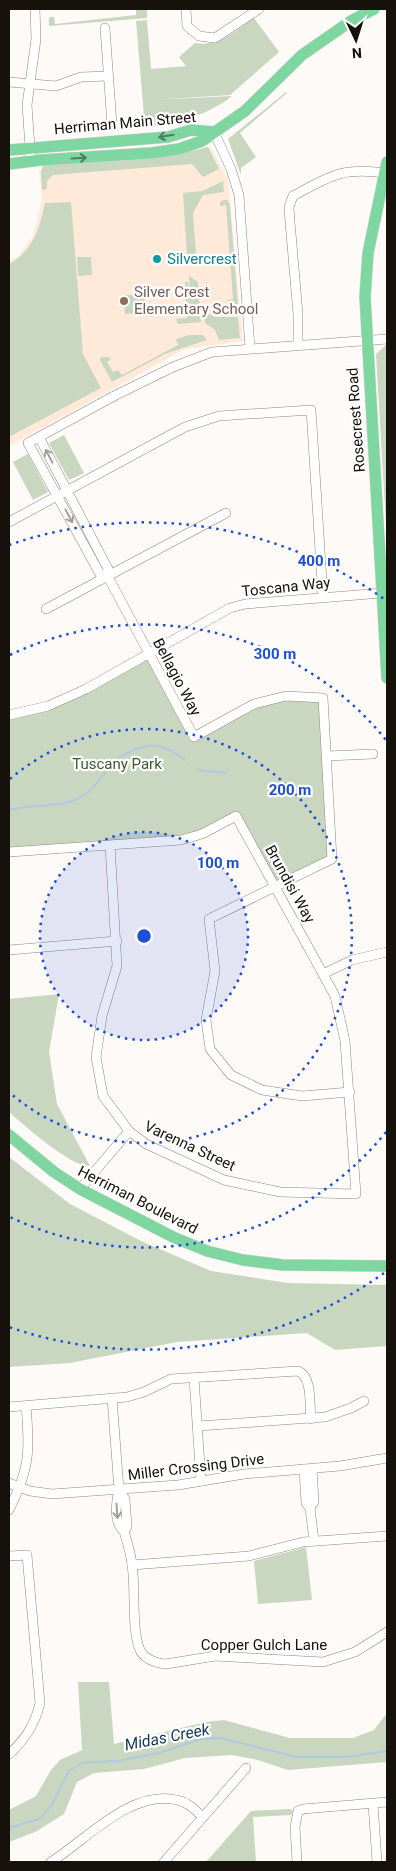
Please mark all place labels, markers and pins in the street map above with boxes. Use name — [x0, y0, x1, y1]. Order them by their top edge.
place label: Silvercrest — [167, 250, 237, 268]
marker: Silvercrest — [151, 253, 163, 265]
place label: Silver Crest Elementary School — [134, 283, 258, 318]
marker: Silver Crest Elementary School — [118, 295, 130, 307]
centre of rings — [135, 927, 153, 945]

